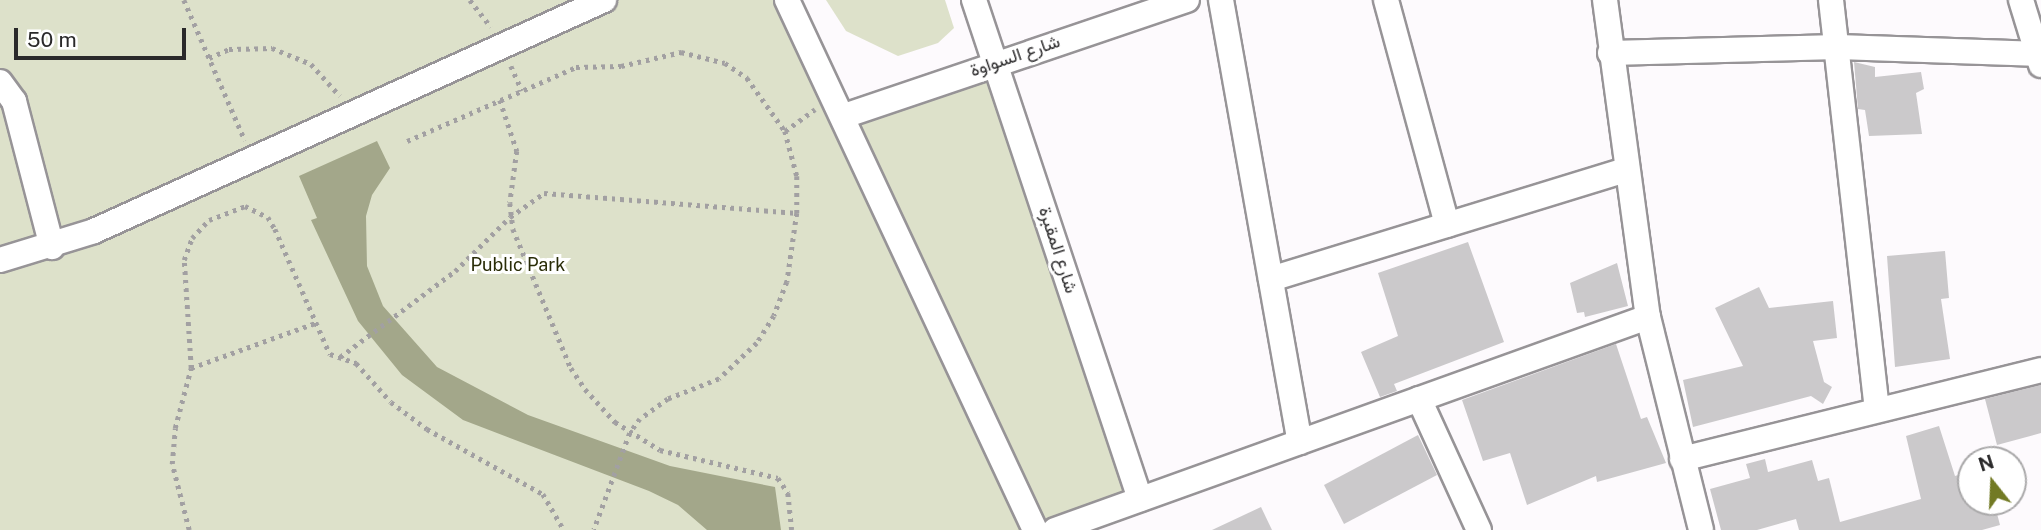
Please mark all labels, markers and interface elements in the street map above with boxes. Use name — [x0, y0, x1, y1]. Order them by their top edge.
scale bar — [18, 14, 189, 58]
text: 50 m — [27, 27, 77, 52]
street label: شارع السواوة — [967, 31, 1063, 81]
street label: شارع المقبرة — [1034, 204, 1082, 296]
park label: Public Park — [470, 254, 566, 276]
north arrow — [1957, 446, 2027, 516]
text: N — [1976, 450, 1997, 476]

